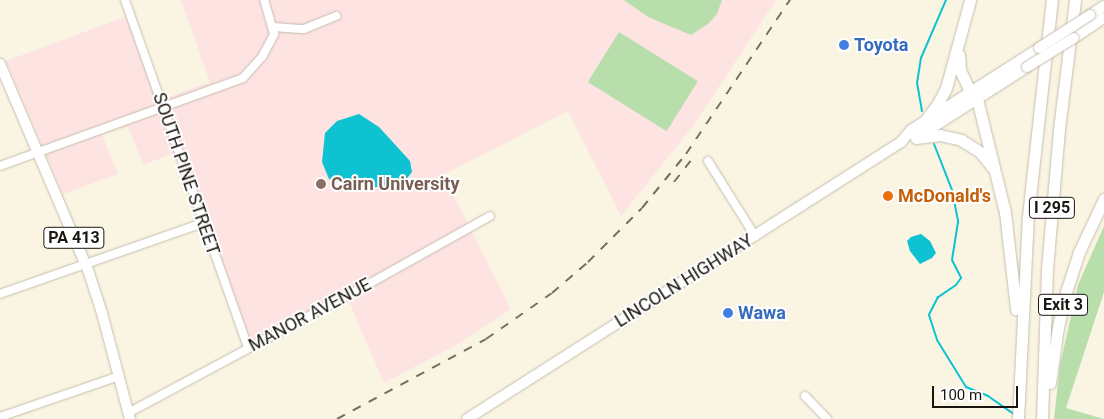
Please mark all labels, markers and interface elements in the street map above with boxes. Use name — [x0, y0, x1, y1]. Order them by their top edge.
place label: Toyota — [854, 34, 908, 56]
marker: Toyota — [838, 39, 850, 51]
street label: SOUTH PINE STREET — [148, 90, 224, 258]
place label: Cairn University — [331, 173, 460, 195]
marker: Cairn University — [315, 178, 327, 190]
place label: McDonald's — [898, 185, 991, 207]
marker: McDonald's — [882, 190, 894, 202]
road number: I 295 — [1028, 194, 1076, 222]
road number: PA 413 — [43, 224, 105, 252]
street label: LINCOLN HIGHWAY — [611, 230, 757, 332]
street label: MANOR AVENUE — [245, 274, 375, 356]
road number: Exit 3 — [1038, 292, 1088, 318]
place label: Wawa — [738, 302, 786, 324]
marker: Wawa — [722, 307, 734, 319]
scale bar — [934, 376, 1020, 408]
text: 100 m — [940, 386, 982, 404]

